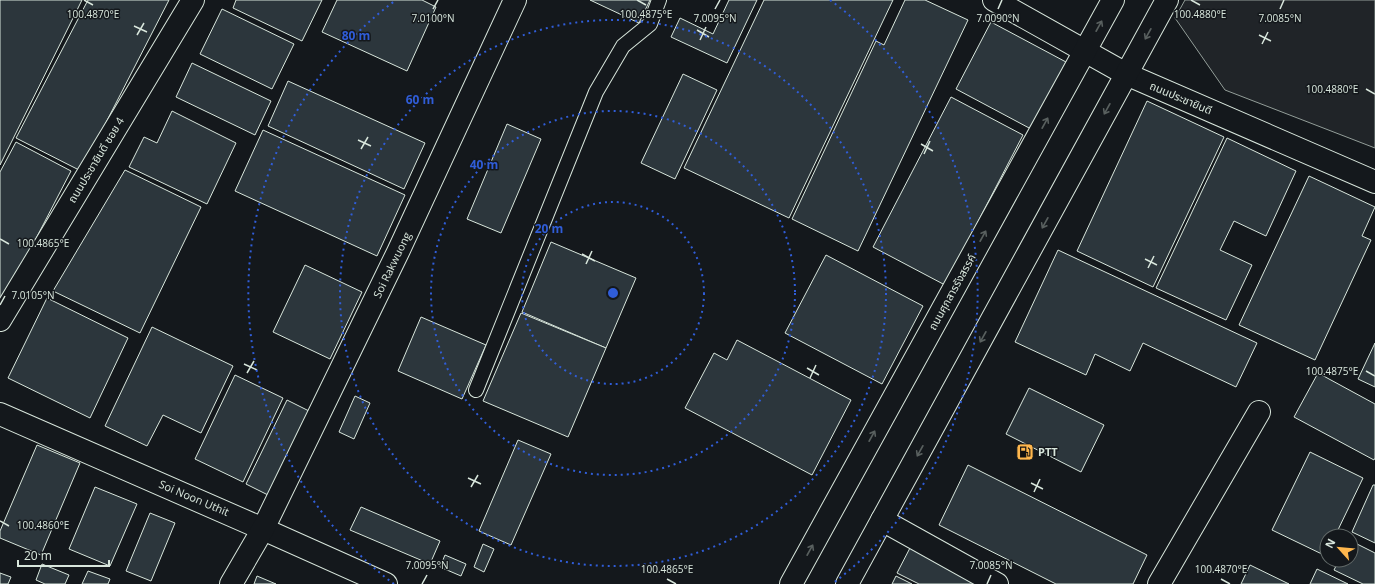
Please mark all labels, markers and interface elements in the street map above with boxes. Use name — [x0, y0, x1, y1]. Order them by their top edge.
text: 100.4870°E — [67, 7, 119, 21]
text: 100.4875°E — [620, 7, 672, 21]
text: 100.4880°E — [1174, 7, 1226, 21]
text: 7.0100°N — [411, 11, 455, 25]
text: 7.0095°N — [693, 11, 737, 25]
text: 7.0090°N — [976, 11, 1020, 25]
text: 7.0085°N — [1258, 11, 1302, 25]
one-way arrow — [1096, 20, 1103, 32]
text: 80 m — [342, 27, 370, 44]
one-way arrow — [1144, 28, 1151, 40]
street label: ถนนประชายินดี — [1148, 78, 1215, 117]
text: 100.4880°E — [1306, 82, 1358, 96]
text: 60 m — [406, 91, 434, 108]
one-way arrow — [1103, 102, 1111, 114]
street label: ถนนประชายินดี ซอย 4 — [64, 114, 127, 205]
one-way arrow — [1042, 117, 1050, 129]
text: 40 m — [470, 156, 498, 173]
one-way arrow — [1041, 216, 1048, 228]
text: 20 m — [535, 220, 563, 237]
street label: Soi Rakwuong — [369, 229, 414, 300]
one-way arrow — [979, 231, 987, 243]
text: 100.4865°E — [17, 236, 69, 250]
street label: ถนนศุภสารรังสรรค์ — [924, 251, 979, 332]
centre of rings — [606, 286, 620, 300]
text: 7.0105°N — [11, 288, 55, 302]
one-way arrow — [978, 330, 986, 342]
text: 100.4875°E — [1306, 364, 1358, 378]
one-way arrow — [869, 430, 877, 442]
fuel station icon: PTT — [1015, 442, 1035, 462]
one-way arrow — [916, 444, 924, 456]
place label: PTT — [1038, 444, 1058, 459]
street label: Soi Noon Uthit — [157, 476, 232, 519]
text: 100.4860°E — [17, 518, 69, 532]
north arrow — [1319, 528, 1359, 568]
text: N — [1321, 536, 1338, 551]
scale bar — [18, 542, 109, 568]
one-way arrow — [806, 544, 814, 556]
text: 20 m — [24, 547, 52, 564]
text: 7.0095°N — [405, 558, 449, 572]
text: 7.0085°N — [969, 558, 1013, 572]
text: 100.4865°E — [641, 562, 693, 576]
text: 100.4870°E — [1195, 562, 1247, 576]

